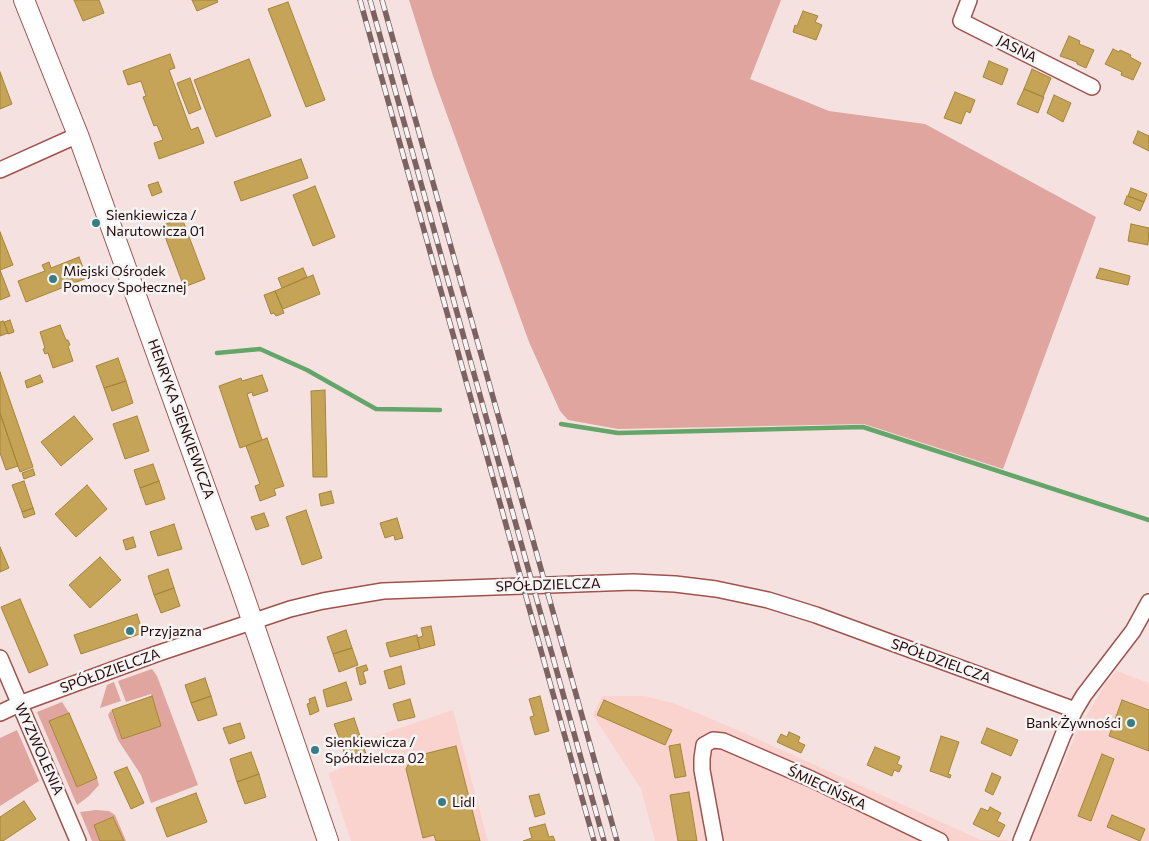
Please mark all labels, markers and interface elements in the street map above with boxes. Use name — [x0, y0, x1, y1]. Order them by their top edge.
street label: JASNA — [994, 32, 1040, 66]
place label: Sienkiewicza / Narutowicza 01 — [106, 207, 205, 240]
marker: Sienkiewicza / Narutowicza 01 — [90, 217, 102, 229]
place label: Miejski Ośrodek Pomocy Społecznej — [63, 263, 187, 296]
marker: Miejski Ośrodek Pomocy Społecznej — [47, 273, 59, 285]
street label: HENRYKA SIENKIEWICZA — [144, 337, 218, 501]
street label: SPÓŁDZIELCZA — [495, 575, 601, 595]
place label: Przyjazna — [140, 623, 202, 639]
marker: Przyjazna — [124, 625, 136, 637]
street label: SPÓŁDZIELCZA — [889, 635, 993, 687]
street label: SPÓŁDZIELCZA — [58, 645, 162, 697]
street label: WYZWOLENIA — [11, 701, 67, 797]
place label: Bank Żywności — [1026, 715, 1121, 731]
marker: Bank Żywności — [1125, 717, 1137, 729]
place label: Sienkiewicza / Spółdzielcza 02 — [325, 734, 424, 766]
marker: Sienkiewicza / Spółdzielcza 02 — [309, 744, 321, 756]
street label: ŚMIECIŃSKA — [785, 762, 869, 814]
place label: Lidl — [452, 794, 475, 810]
marker: Lidl — [436, 796, 448, 808]

